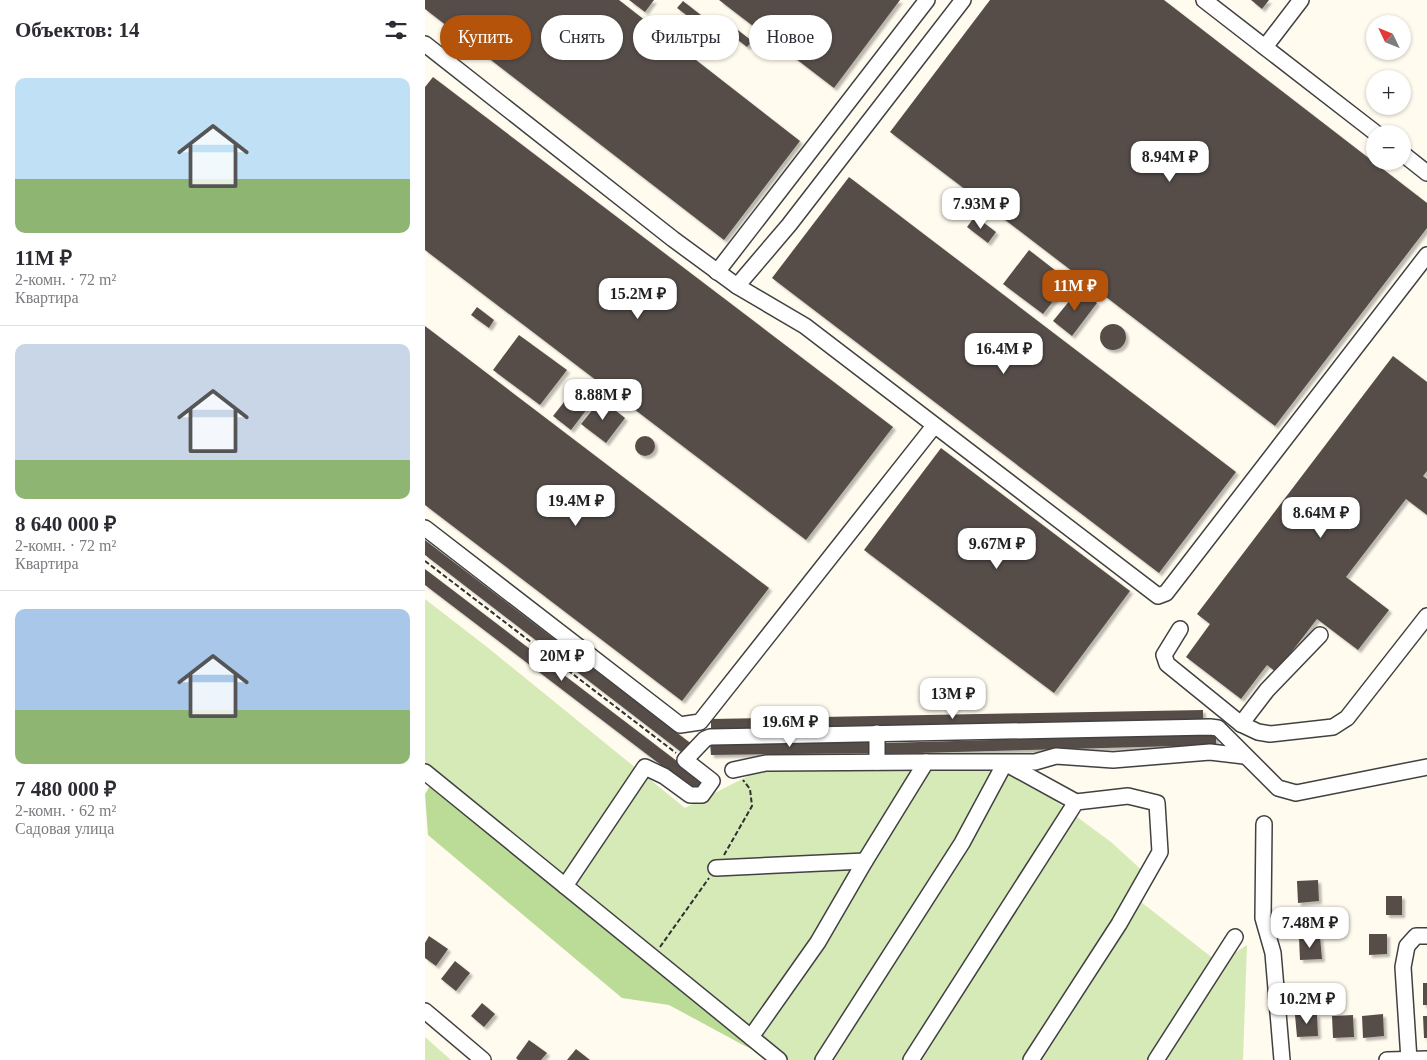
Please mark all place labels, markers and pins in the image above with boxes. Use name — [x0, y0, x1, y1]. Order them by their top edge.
pin: 8.94M ₽ — [1124, 140, 1216, 183]
pin: 7.93M ₽ — [935, 188, 1027, 230]
pin: 11M ₽ — [1040, 270, 1110, 312]
pin: 15.2M ₽ — [592, 278, 684, 320]
pin: 16.4M ₽ — [958, 332, 1050, 375]
pin: 8.88M ₽ — [557, 378, 649, 421]
pin: 19.4M ₽ — [530, 484, 622, 527]
pin: 8.64M ₽ — [1275, 496, 1367, 539]
pin: 9.67M ₽ — [951, 528, 1043, 570]
pin: 20M ₽ — [527, 640, 597, 682]
pin: 13M ₽ — [918, 678, 988, 720]
pin: 19.6M ₽ — [744, 706, 836, 748]
pin: 7.48M ₽ — [1264, 906, 1356, 949]
pin: 10.2M ₽ — [1261, 982, 1353, 1025]

